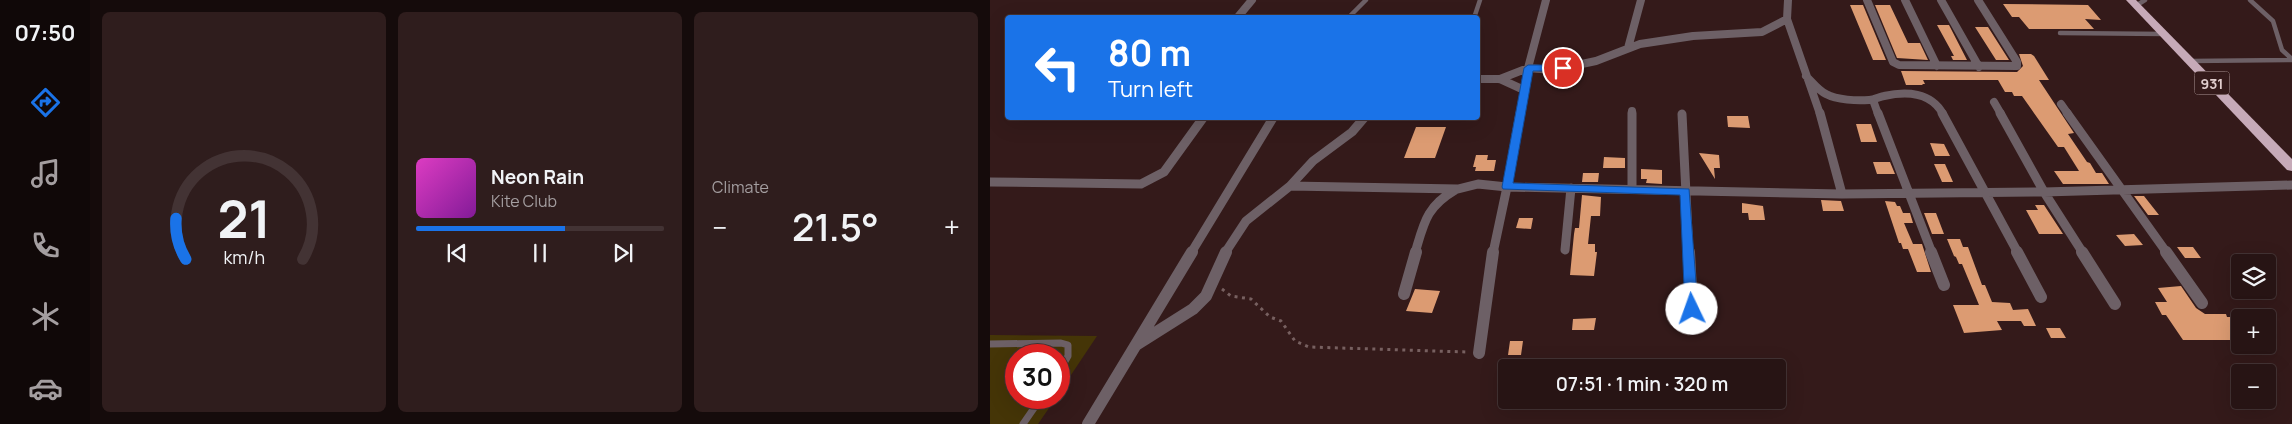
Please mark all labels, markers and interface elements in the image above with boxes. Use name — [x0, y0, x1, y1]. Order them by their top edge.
text: 07:50 — [14, 18, 76, 48]
text: 80 m — [1108, 29, 1191, 77]
icon: left — [1025, 35, 1090, 100]
pin — [1542, 47, 1584, 89]
icon: arrive — [1549, 54, 1577, 82]
road number: 931 — [2194, 72, 2230, 95]
text: Turn left — [1108, 74, 1193, 104]
icon: directions — [28, 85, 63, 120]
icon: music — [28, 156, 63, 191]
text: Neon Rain — [491, 164, 584, 190]
text: Climate — [712, 176, 769, 198]
text: 21 — [217, 183, 271, 254]
text: Kite Club — [491, 190, 557, 212]
text: 21.5° — [792, 200, 879, 252]
text: − — [712, 208, 727, 246]
text: + — [944, 208, 960, 246]
icon: phone — [28, 228, 63, 263]
icon: previous — [443, 239, 471, 267]
icon: pause — [526, 239, 554, 267]
icon: next — [609, 239, 637, 267]
text: km/h — [223, 245, 265, 269]
map controls — [2231, 254, 2276, 409]
button: layers — [2231, 254, 2276, 299]
position arrow — [1665, 282, 1717, 334]
icon: climate — [28, 299, 63, 334]
button: + — [2231, 309, 2276, 354]
speed limit sign: 30 — [1005, 344, 1070, 409]
button: − — [2231, 364, 2276, 409]
icon: car — [28, 371, 63, 406]
text: 07:51 · 1 min · 320 m — [1556, 371, 1728, 397]

